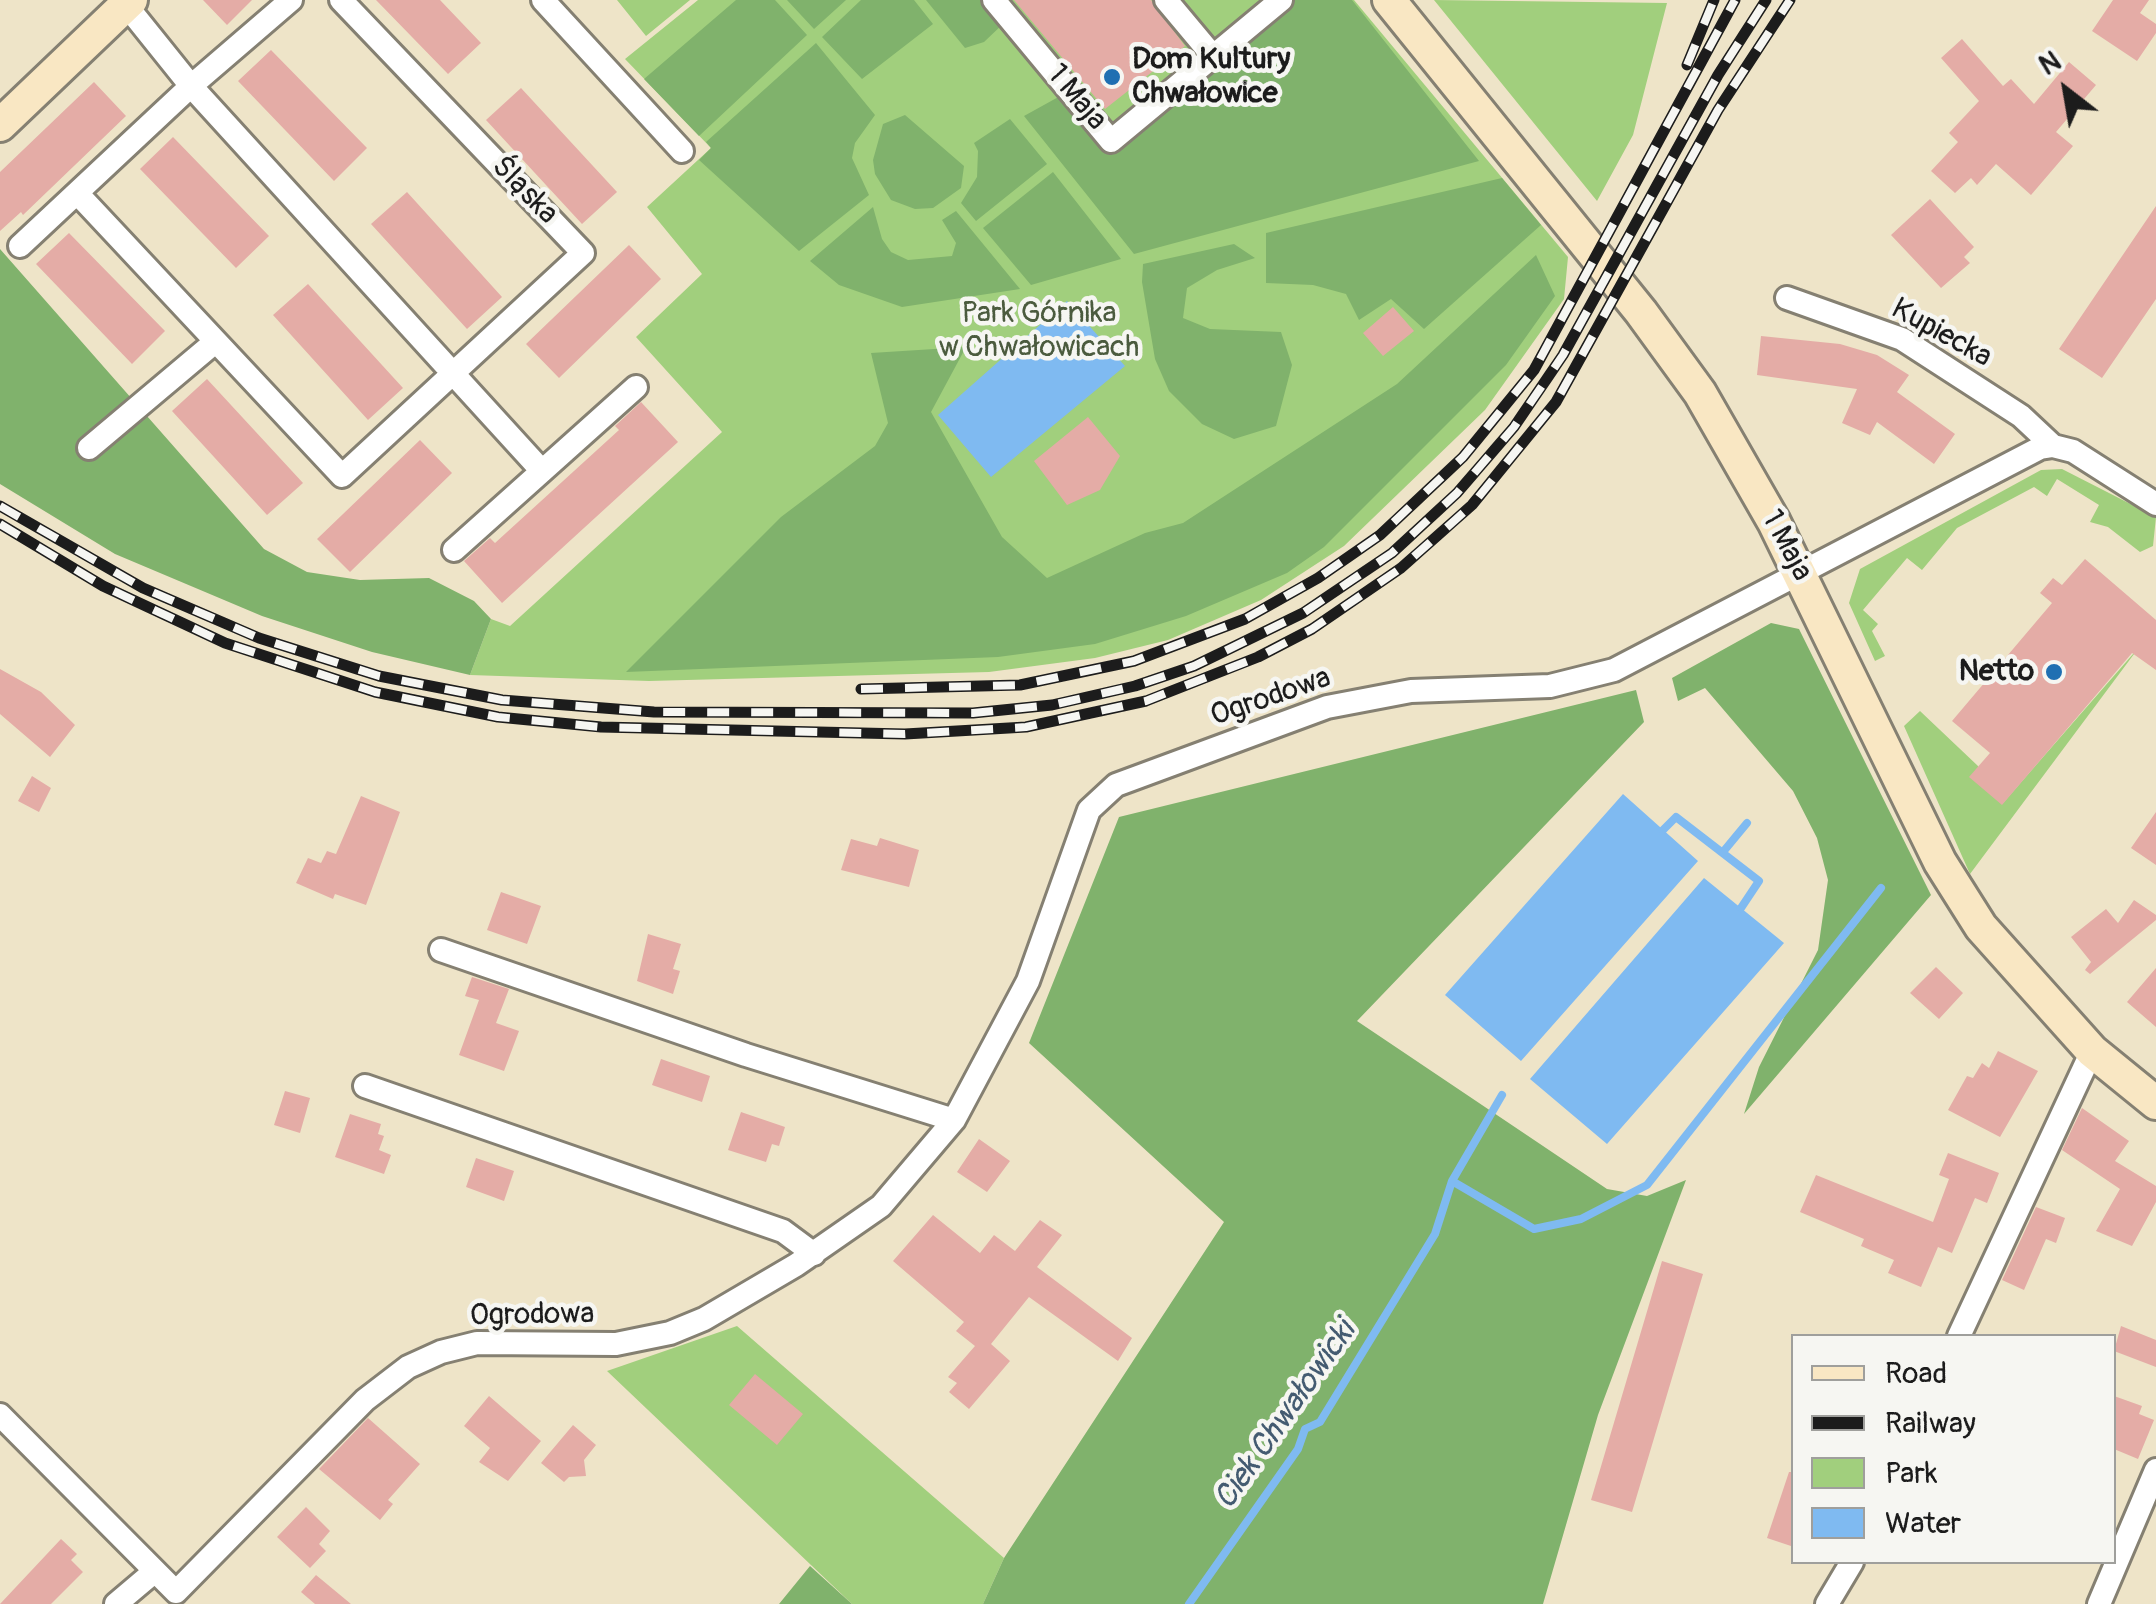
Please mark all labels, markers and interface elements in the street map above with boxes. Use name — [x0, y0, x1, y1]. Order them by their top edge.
north arrow — [2016, 40, 2116, 140]
place label: Dom Kultury Chwałowice — [1132, 42, 1290, 112]
text: N — [2033, 44, 2067, 84]
street label: 1 Maja — [1038, 58, 1114, 138]
marker: Dom Kultury Chwałowice — [1101, 66, 1123, 88]
street label: Śląska — [483, 150, 565, 232]
street label: Kupiecka — [1885, 292, 1997, 376]
park label: Park Górnika w Chwałowicach — [939, 296, 1139, 366]
street label: 1 Maja — [1753, 505, 1819, 587]
place label: Netto — [1959, 654, 2034, 690]
street label: Ogrodowa — [1206, 661, 1336, 735]
marker: Netto — [2043, 661, 2065, 683]
street label: Ogrodowa — [469, 1297, 595, 1335]
water label: Ciek Chwałowicki — [1207, 1315, 1365, 1517]
legend — [1791, 1334, 2116, 1564]
text: Road — [1885, 1355, 1947, 1392]
text: Railway — [1885, 1405, 1976, 1442]
text: Park — [1885, 1455, 1938, 1492]
text: Water — [1885, 1505, 1961, 1542]

